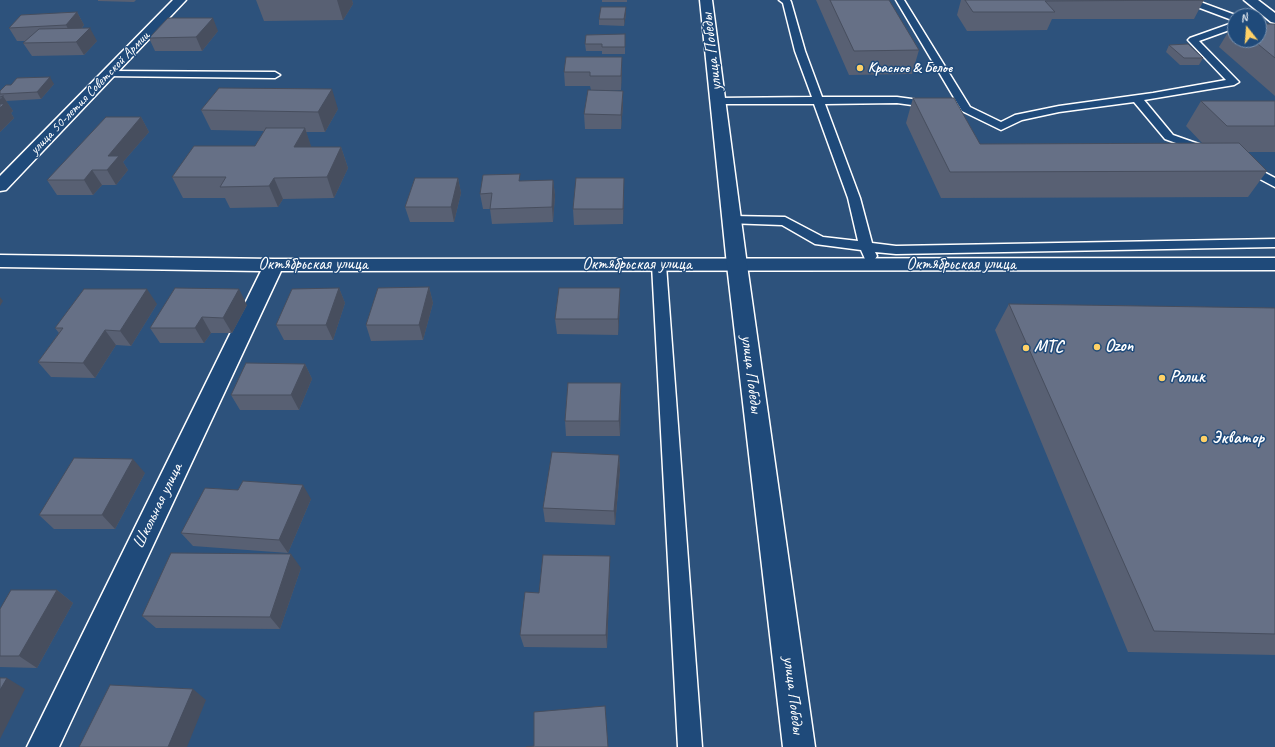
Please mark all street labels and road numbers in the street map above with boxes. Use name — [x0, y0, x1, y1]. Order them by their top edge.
street label: улица Победы — [697, 12, 727, 92]
street label: улица 50-летия Советской Армии — [27, 28, 153, 158]
street label: Октябрьская улица — [258, 255, 368, 275]
street label: Октябрьская улица — [582, 255, 692, 275]
street label: Октябрьская улица — [906, 255, 1016, 275]
street label: улица Победы — [736, 334, 766, 414]
street label: Школьная улица — [129, 460, 187, 552]
street label: улица Победы — [778, 655, 808, 735]

